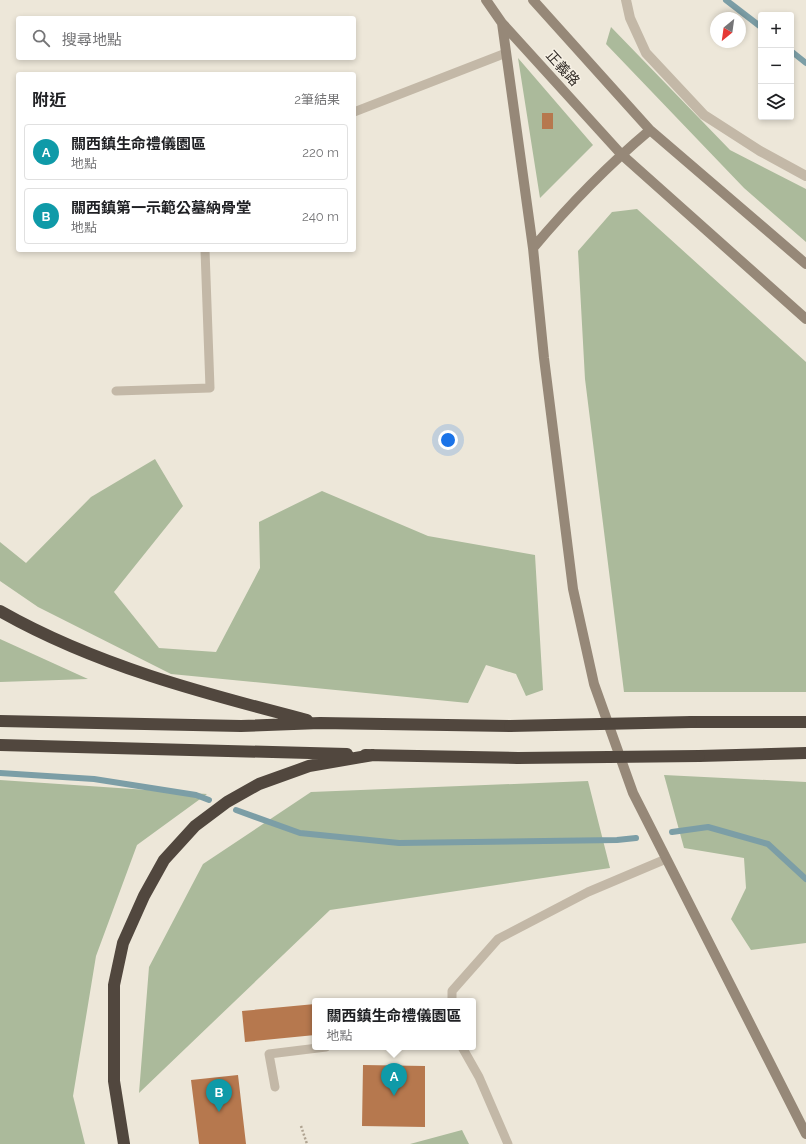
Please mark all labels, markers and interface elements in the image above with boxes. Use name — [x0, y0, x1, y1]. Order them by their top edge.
north arrow — [710, 12, 746, 48]
map controls — [758, 12, 794, 120]
button: + — [758, 12, 794, 48]
search box — [16, 16, 356, 60]
icon: search — [30, 27, 52, 49]
text: 搜尋地點 — [62, 31, 122, 49]
street label: 正義路 — [543, 47, 583, 89]
button: − — [758, 48, 794, 84]
button: layers — [758, 84, 794, 120]
text: 附近 — [32, 90, 66, 110]
text: 2筆結果 — [294, 92, 340, 107]
text: 關西鎮生命禮儀園區 — [71, 135, 206, 153]
text: A — [42, 145, 50, 160]
text: 220 m — [302, 145, 339, 160]
text: 地點 — [71, 156, 97, 171]
text: 關西鎮第一示範公墓納骨堂 — [71, 199, 251, 217]
text: B — [42, 209, 50, 224]
text: 240 m — [302, 209, 339, 224]
text: 地點 — [71, 220, 97, 235]
your location — [438, 430, 458, 450]
popup — [312, 998, 476, 1050]
text: 關西鎮生命禮儀園區 — [326, 1007, 462, 1025]
text: 地點 — [326, 1028, 353, 1043]
pin: A — [381, 1063, 407, 1096]
pin: B — [206, 1079, 232, 1112]

